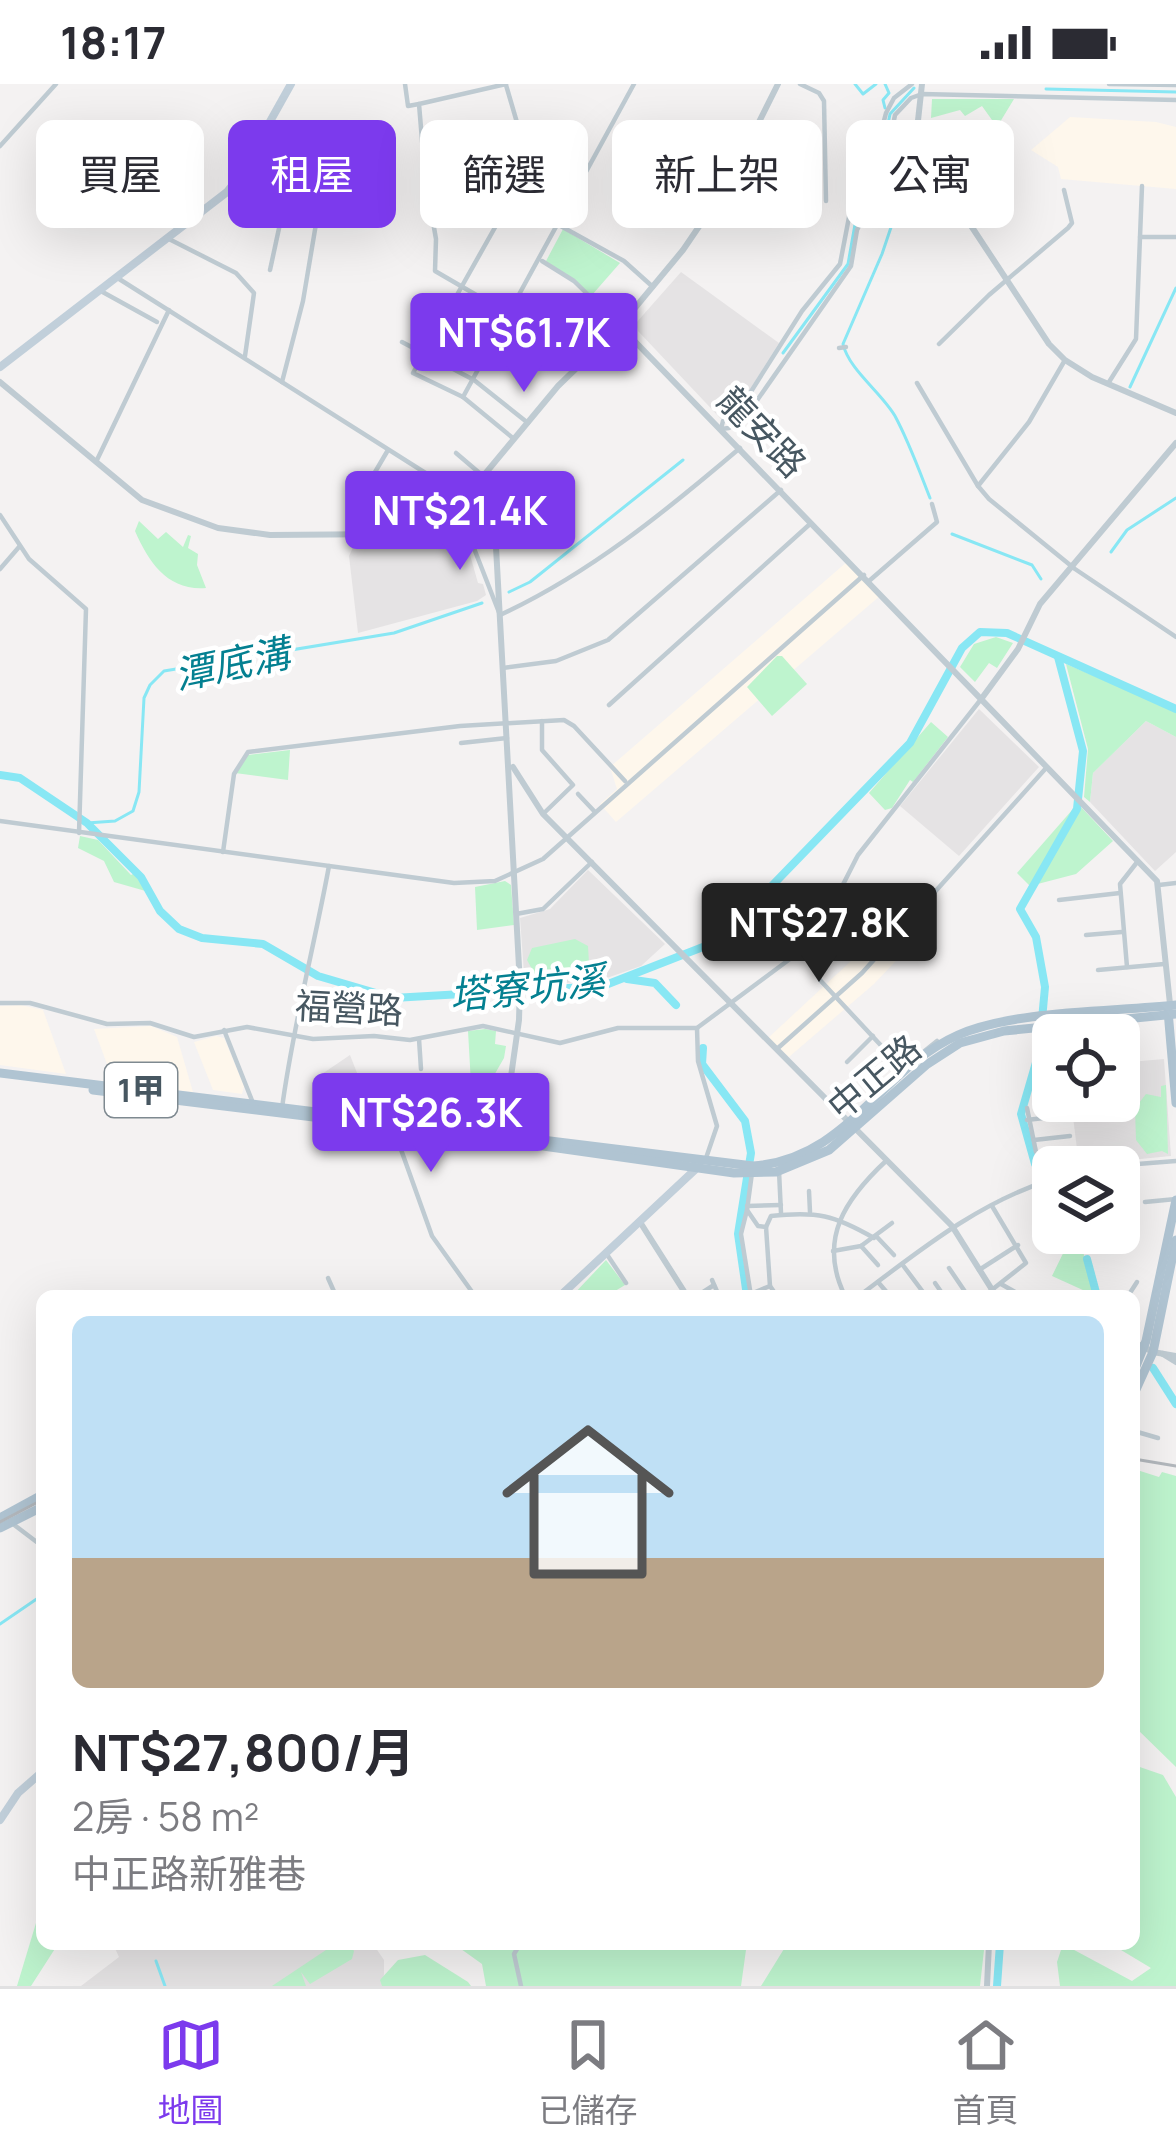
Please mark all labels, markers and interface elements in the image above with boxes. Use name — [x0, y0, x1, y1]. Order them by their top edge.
text: 18:17 — [60, 11, 166, 73]
chip: 買屋 — [36, 120, 204, 228]
chip: 租屋 — [228, 120, 396, 228]
chip: 篩選 — [420, 120, 588, 228]
chip: 新上架 — [612, 120, 822, 228]
chip: 公寓 — [846, 120, 1014, 228]
pin: NT$61.7K — [400, 293, 648, 395]
text: NT$61.7K — [437, 305, 611, 359]
street label: 龍安路 — [707, 376, 818, 488]
pin: NT$21.4K — [336, 471, 584, 573]
text: NT$21.4K — [372, 483, 548, 537]
water label: 潭底溝 — [169, 623, 300, 702]
pin: NT$27.8K — [695, 883, 943, 985]
text: NT$27.8K — [729, 895, 909, 949]
water label: 塔寮坑溪 — [446, 951, 612, 1022]
street label: 福營路 — [294, 980, 404, 1035]
map controls — [1032, 1014, 1140, 1254]
button: locate — [1032, 1014, 1140, 1122]
street label: 中正路 — [817, 1023, 931, 1130]
road number: 1甲 — [105, 1063, 177, 1117]
pin: NT$26.3K — [307, 1073, 555, 1175]
text: NT$26.3K — [339, 1085, 523, 1139]
button: layers — [1032, 1146, 1140, 1254]
icon: home — [480, 1394, 696, 1610]
text: NT$27,800/月 — [72, 1717, 415, 1786]
text: 2房 · 58 m² — [72, 1789, 259, 1843]
text: 中正路新雅巷 — [72, 1846, 306, 1900]
tab: 地圖 — [158, 2012, 224, 2132]
tab: 已儲存 — [539, 2012, 638, 2132]
tab: 首頁 — [953, 2012, 1019, 2132]

